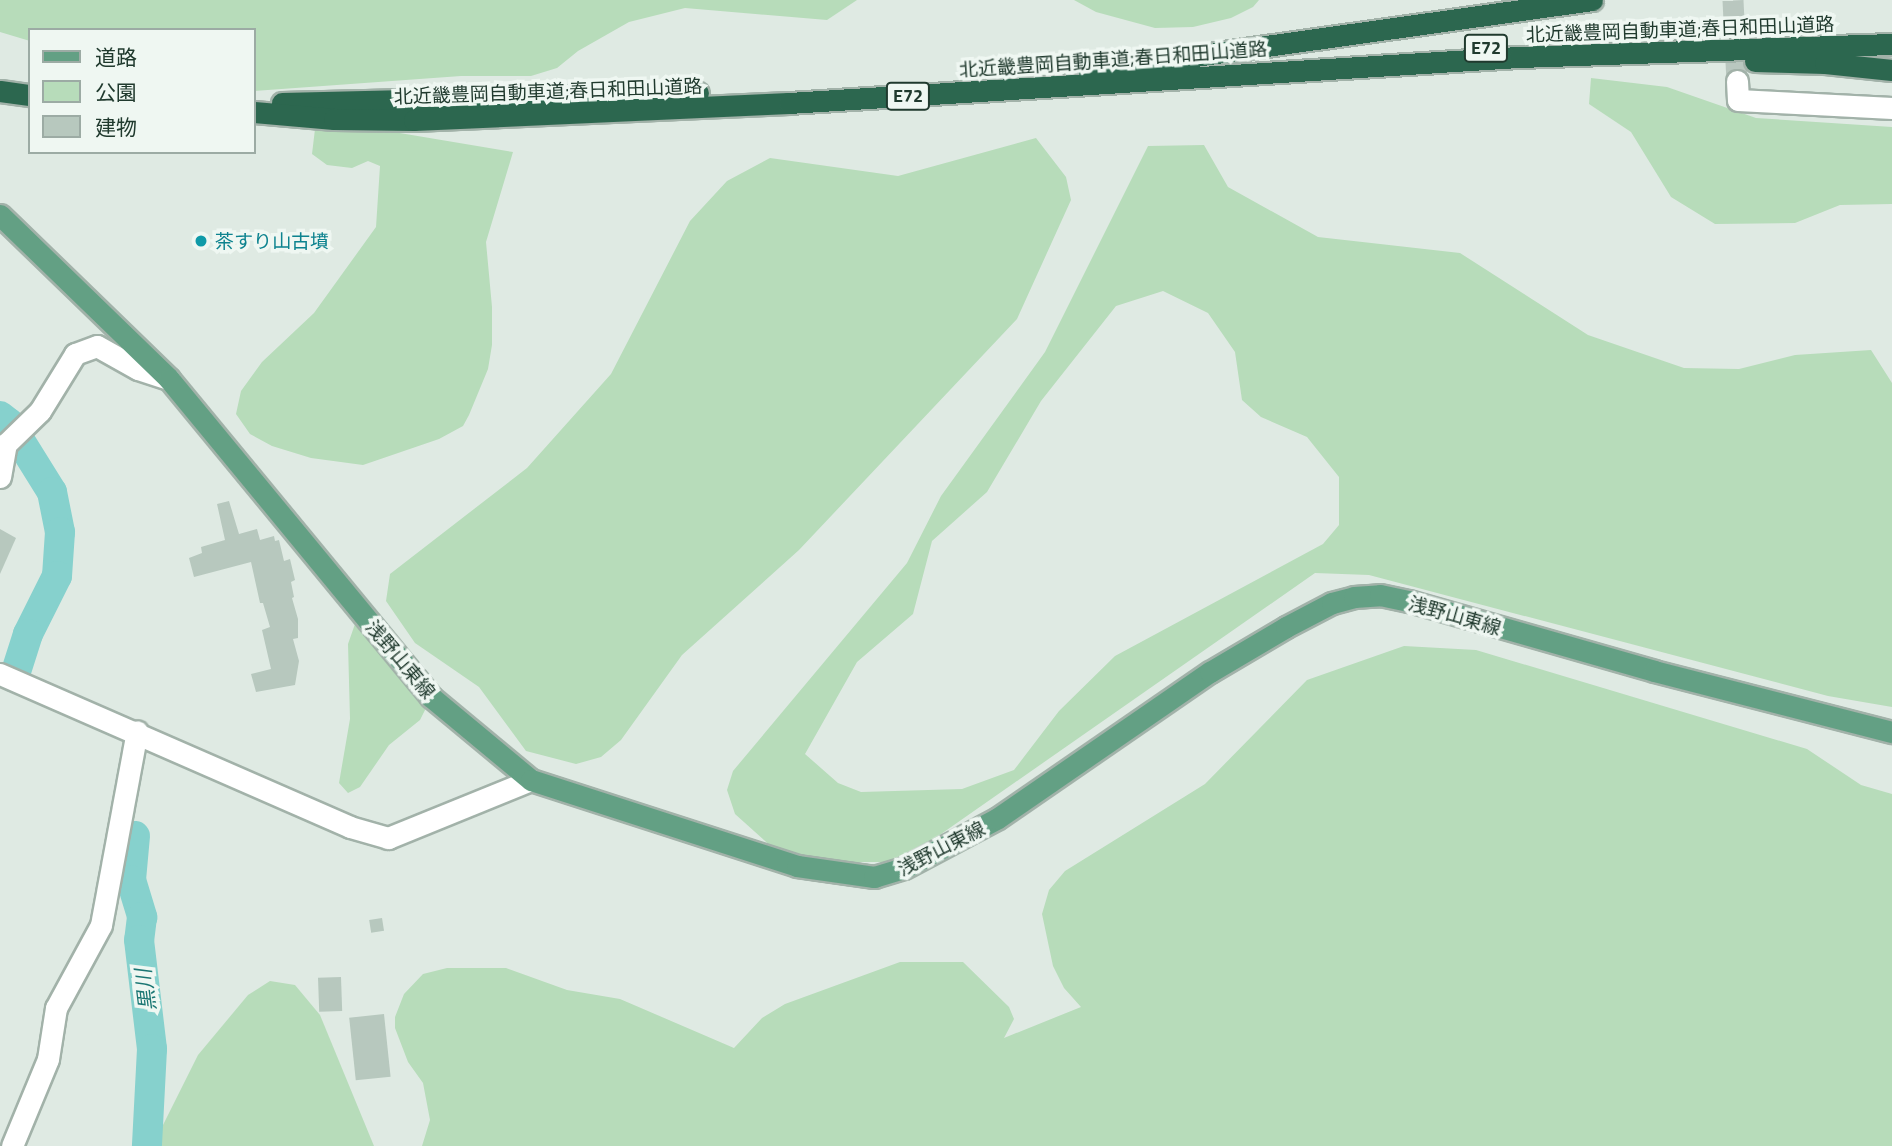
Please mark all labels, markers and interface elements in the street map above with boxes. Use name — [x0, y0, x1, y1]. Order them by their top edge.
street label: 北近畿豊岡自動車道;春日和田山道路 — [1525, 12, 1835, 46]
legend — [28, 28, 256, 154]
road number: E72 — [1463, 33, 1509, 62]
street label: 北近畿豊岡自動車道;春日和田山道路 — [958, 37, 1268, 81]
text: 道路 — [95, 41, 137, 73]
street label: 北近畿豊岡自動車道;春日和田山道路 — [393, 74, 703, 108]
text: 公園 — [95, 76, 137, 108]
road number: E72 — [885, 82, 931, 110]
text: 建物 — [95, 111, 137, 143]
place label: 茶すり山古墳 — [215, 230, 329, 252]
marker: 茶すり山古墳 — [193, 233, 209, 249]
street label: 浅野山東線 — [1406, 591, 1504, 639]
street label: 浅野山東線 — [362, 615, 440, 703]
street label: 浅野山東線 — [894, 816, 988, 880]
water label: 黒川 — [130, 968, 160, 1012]

